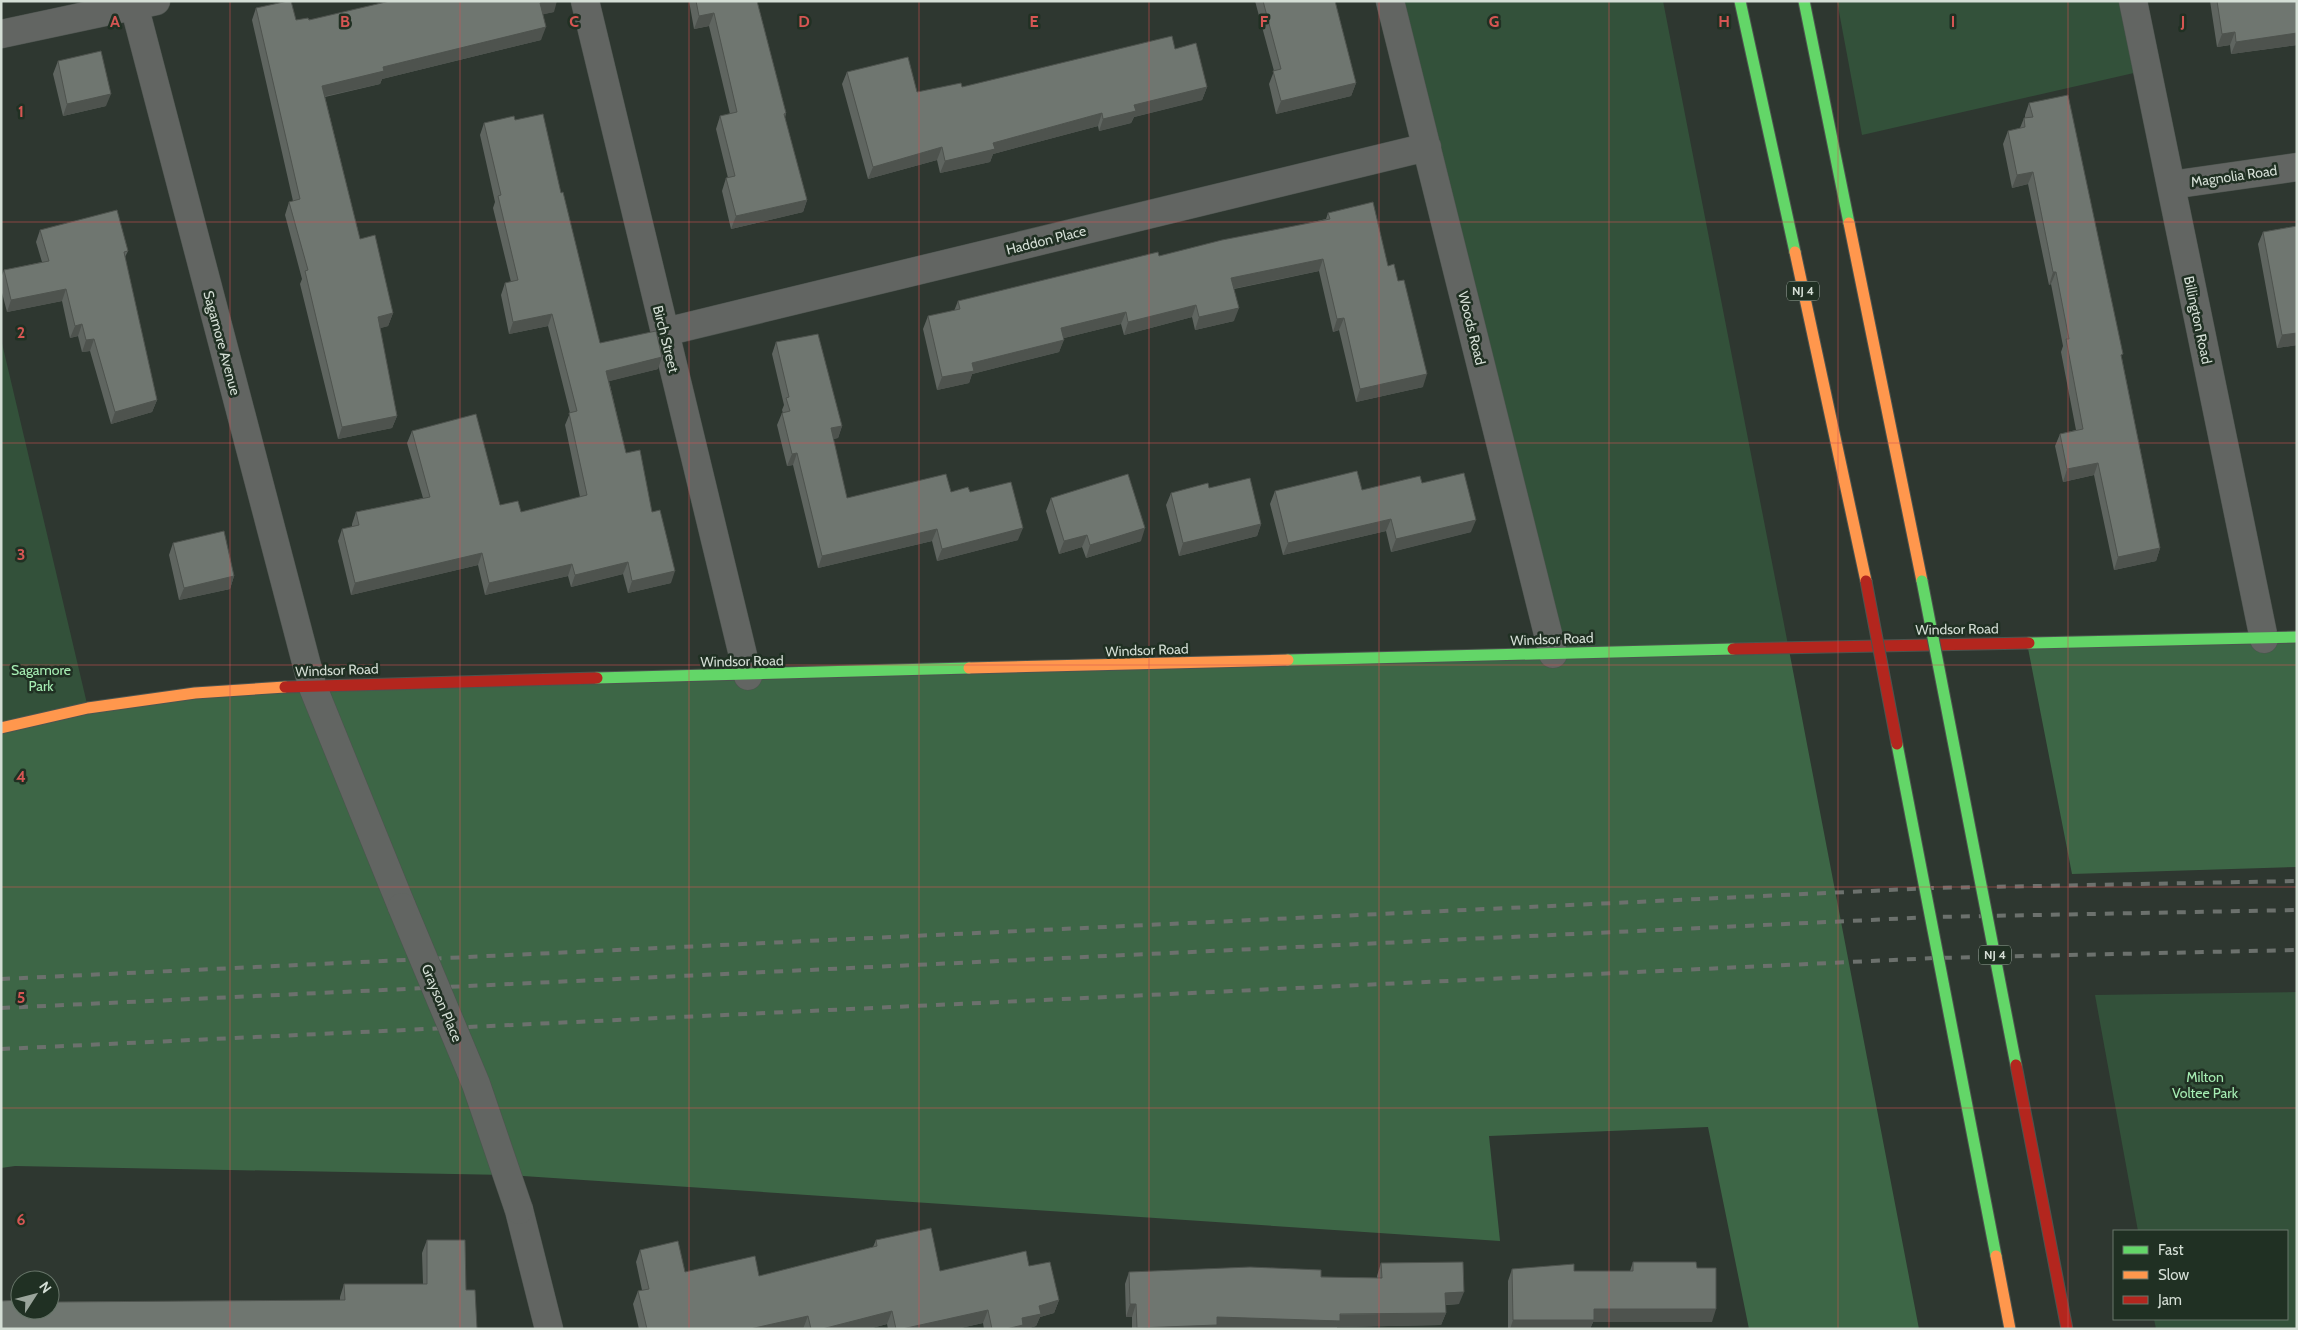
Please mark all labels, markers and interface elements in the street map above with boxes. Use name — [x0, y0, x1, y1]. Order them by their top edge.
text: A — [110, 12, 120, 31]
text: B — [340, 12, 350, 31]
text: C — [569, 12, 579, 31]
text: D — [798, 12, 810, 31]
text: E — [1029, 12, 1039, 31]
text: F — [1260, 12, 1269, 31]
text: G — [1489, 12, 1499, 31]
text: H — [1718, 12, 1730, 31]
text: I — [1951, 12, 1955, 31]
text: J — [2180, 12, 2185, 31]
text: 1 — [18, 102, 24, 121]
street label: Magnolia Road — [2190, 161, 2278, 191]
street label: Haddon Place — [1004, 221, 1088, 259]
street label: Billington Road — [2180, 274, 2216, 366]
road number: NJ 4 — [1787, 282, 1819, 300]
street label: Sagamore Avenue — [199, 289, 245, 397]
street label: Woods Road — [1454, 289, 1490, 367]
street label: Birch Street — [649, 304, 683, 375]
text: 2 — [17, 323, 25, 342]
text: 3 — [17, 545, 25, 564]
street label: Windsor Road — [1915, 619, 1999, 639]
street label: Windsor Road — [1510, 629, 1594, 649]
street label: Windsor Road — [1105, 640, 1189, 660]
street label: Windsor Road — [700, 651, 784, 671]
street label: Windsor Road — [295, 660, 379, 680]
park label: Sagamore Park — [11, 661, 71, 695]
text: 4 — [16, 767, 26, 786]
road number: NJ 4 — [1979, 946, 2011, 964]
street label: Grayson Place — [418, 961, 466, 1045]
text: 5 — [17, 988, 25, 1007]
park label: Milton Voltee Park — [2172, 1068, 2239, 1102]
text: 6 — [17, 1210, 26, 1229]
legend — [2113, 1230, 2288, 1320]
text: Fast — [2158, 1241, 2183, 1259]
text: Slow — [2158, 1266, 2189, 1284]
north arrow — [10, 1270, 60, 1320]
text: N — [35, 1278, 56, 1297]
text: Jam — [2157, 1291, 2182, 1309]

